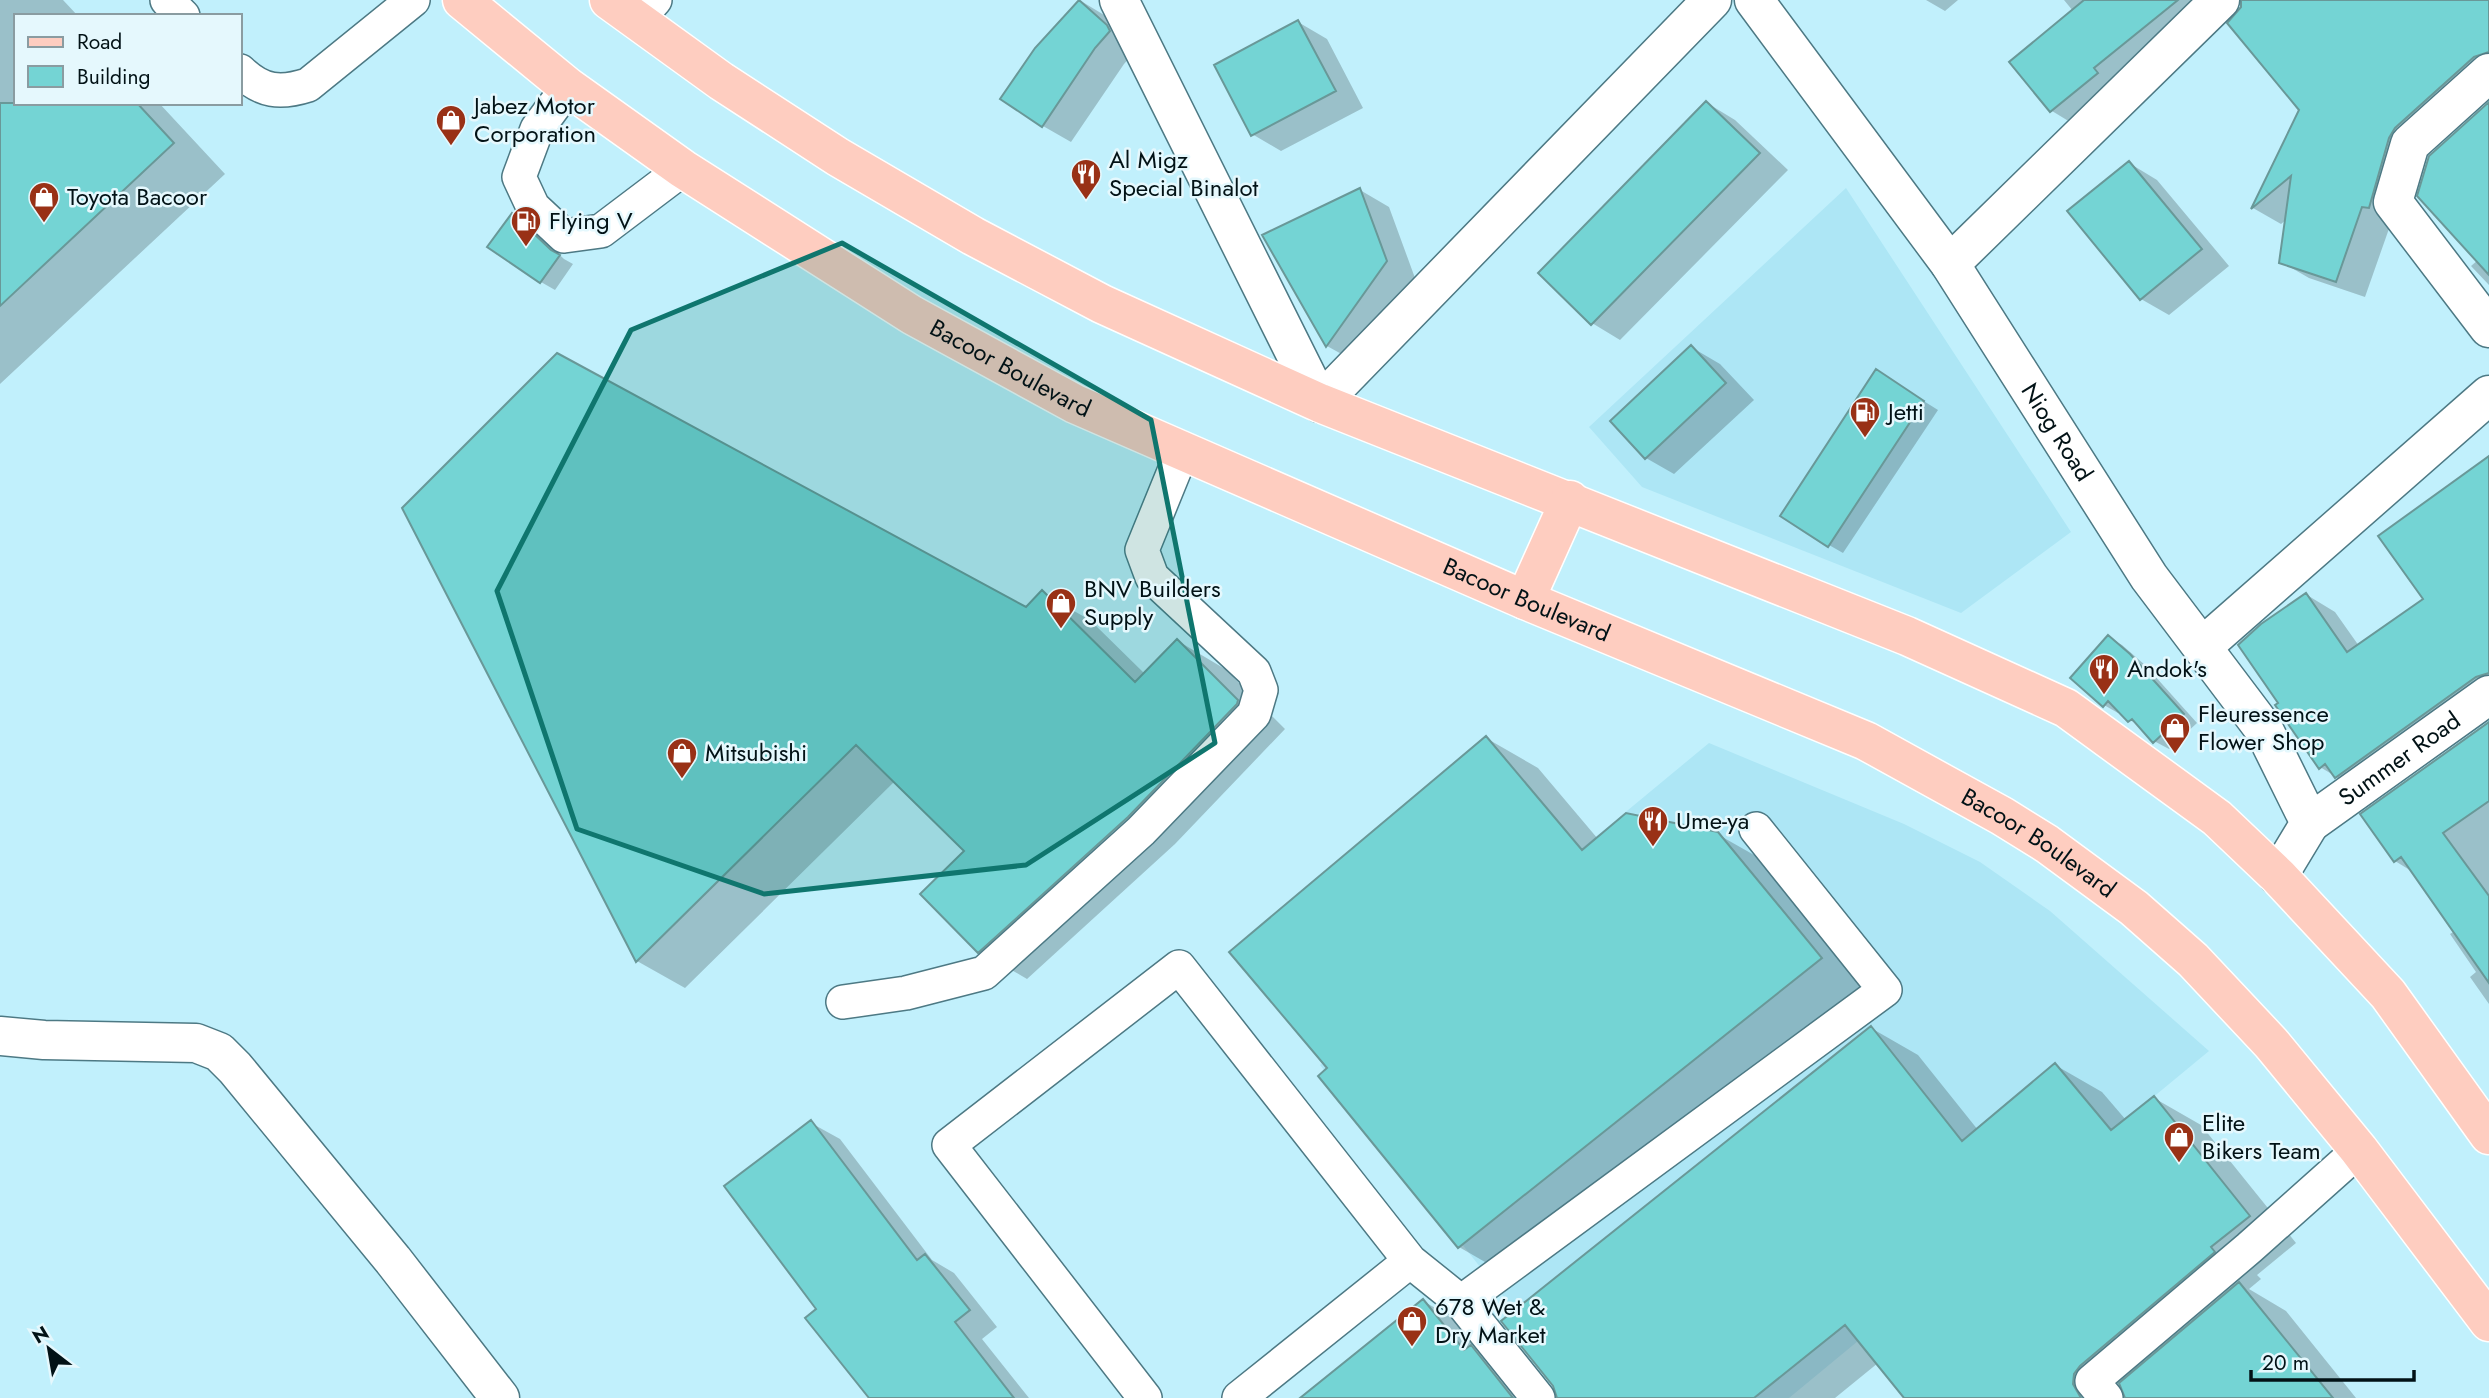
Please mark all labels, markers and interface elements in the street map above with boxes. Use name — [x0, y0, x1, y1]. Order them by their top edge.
legend — [14, 14, 242, 105]
text: Road — [77, 27, 122, 57]
text: Building — [77, 62, 150, 92]
place label: Jabez Motor Corporation — [471, 88, 596, 151]
shop icon: Jabez Motor Corporation — [434, 103, 468, 147]
place label: Al Migz Special Binalot — [1109, 142, 1259, 205]
restaurant icon: Al Migz Special Binalot — [1069, 157, 1103, 201]
place label: Toyota Bacoor — [67, 179, 208, 214]
shop icon: Toyota Bacoor — [27, 180, 61, 224]
place label: Flying V — [549, 203, 633, 238]
fuel station icon: Flying V — [509, 204, 543, 248]
street label: Bacoor Boulevard — [924, 310, 1097, 426]
street label: Niog Road — [2013, 376, 2102, 488]
place label: Jetti — [1885, 394, 1924, 429]
fuel station icon: Jetti — [1848, 395, 1882, 439]
street label: Bacoor Boulevard — [1438, 548, 1616, 650]
place label: BNV Builders Supply — [1084, 571, 1221, 634]
shop icon: BNV Builders Supply — [1044, 586, 1078, 630]
place label: Andok's — [2127, 651, 2207, 686]
restaurant icon: Andok's — [2087, 652, 2121, 696]
place label: Fleuressence Flower Shop — [2198, 696, 2329, 759]
street label: Summer Road — [2331, 703, 2467, 814]
shop icon: Fleuressence Flower Shop — [2158, 711, 2192, 755]
place label: Mitsubishi — [705, 735, 807, 770]
shop icon: Mitsubishi — [665, 736, 699, 780]
street label: Bacoor Boulevard — [1955, 779, 2123, 906]
place label: Ume-ya — [1676, 803, 1749, 838]
restaurant icon: Ume-ya — [1636, 804, 1670, 848]
place label: Elite Bikers Team — [2202, 1105, 2321, 1168]
shop icon: Elite Bikers Team — [2162, 1120, 2196, 1164]
place label: 678 Wet & Dry Market — [1435, 1289, 1546, 1352]
shop icon: 678 Wet & Dry Market — [1395, 1304, 1429, 1348]
north arrow — [14, 1314, 84, 1384]
text: N — [27, 1319, 54, 1350]
scale bar — [2251, 1338, 2414, 1382]
text: 20 m — [2262, 1348, 2309, 1378]

